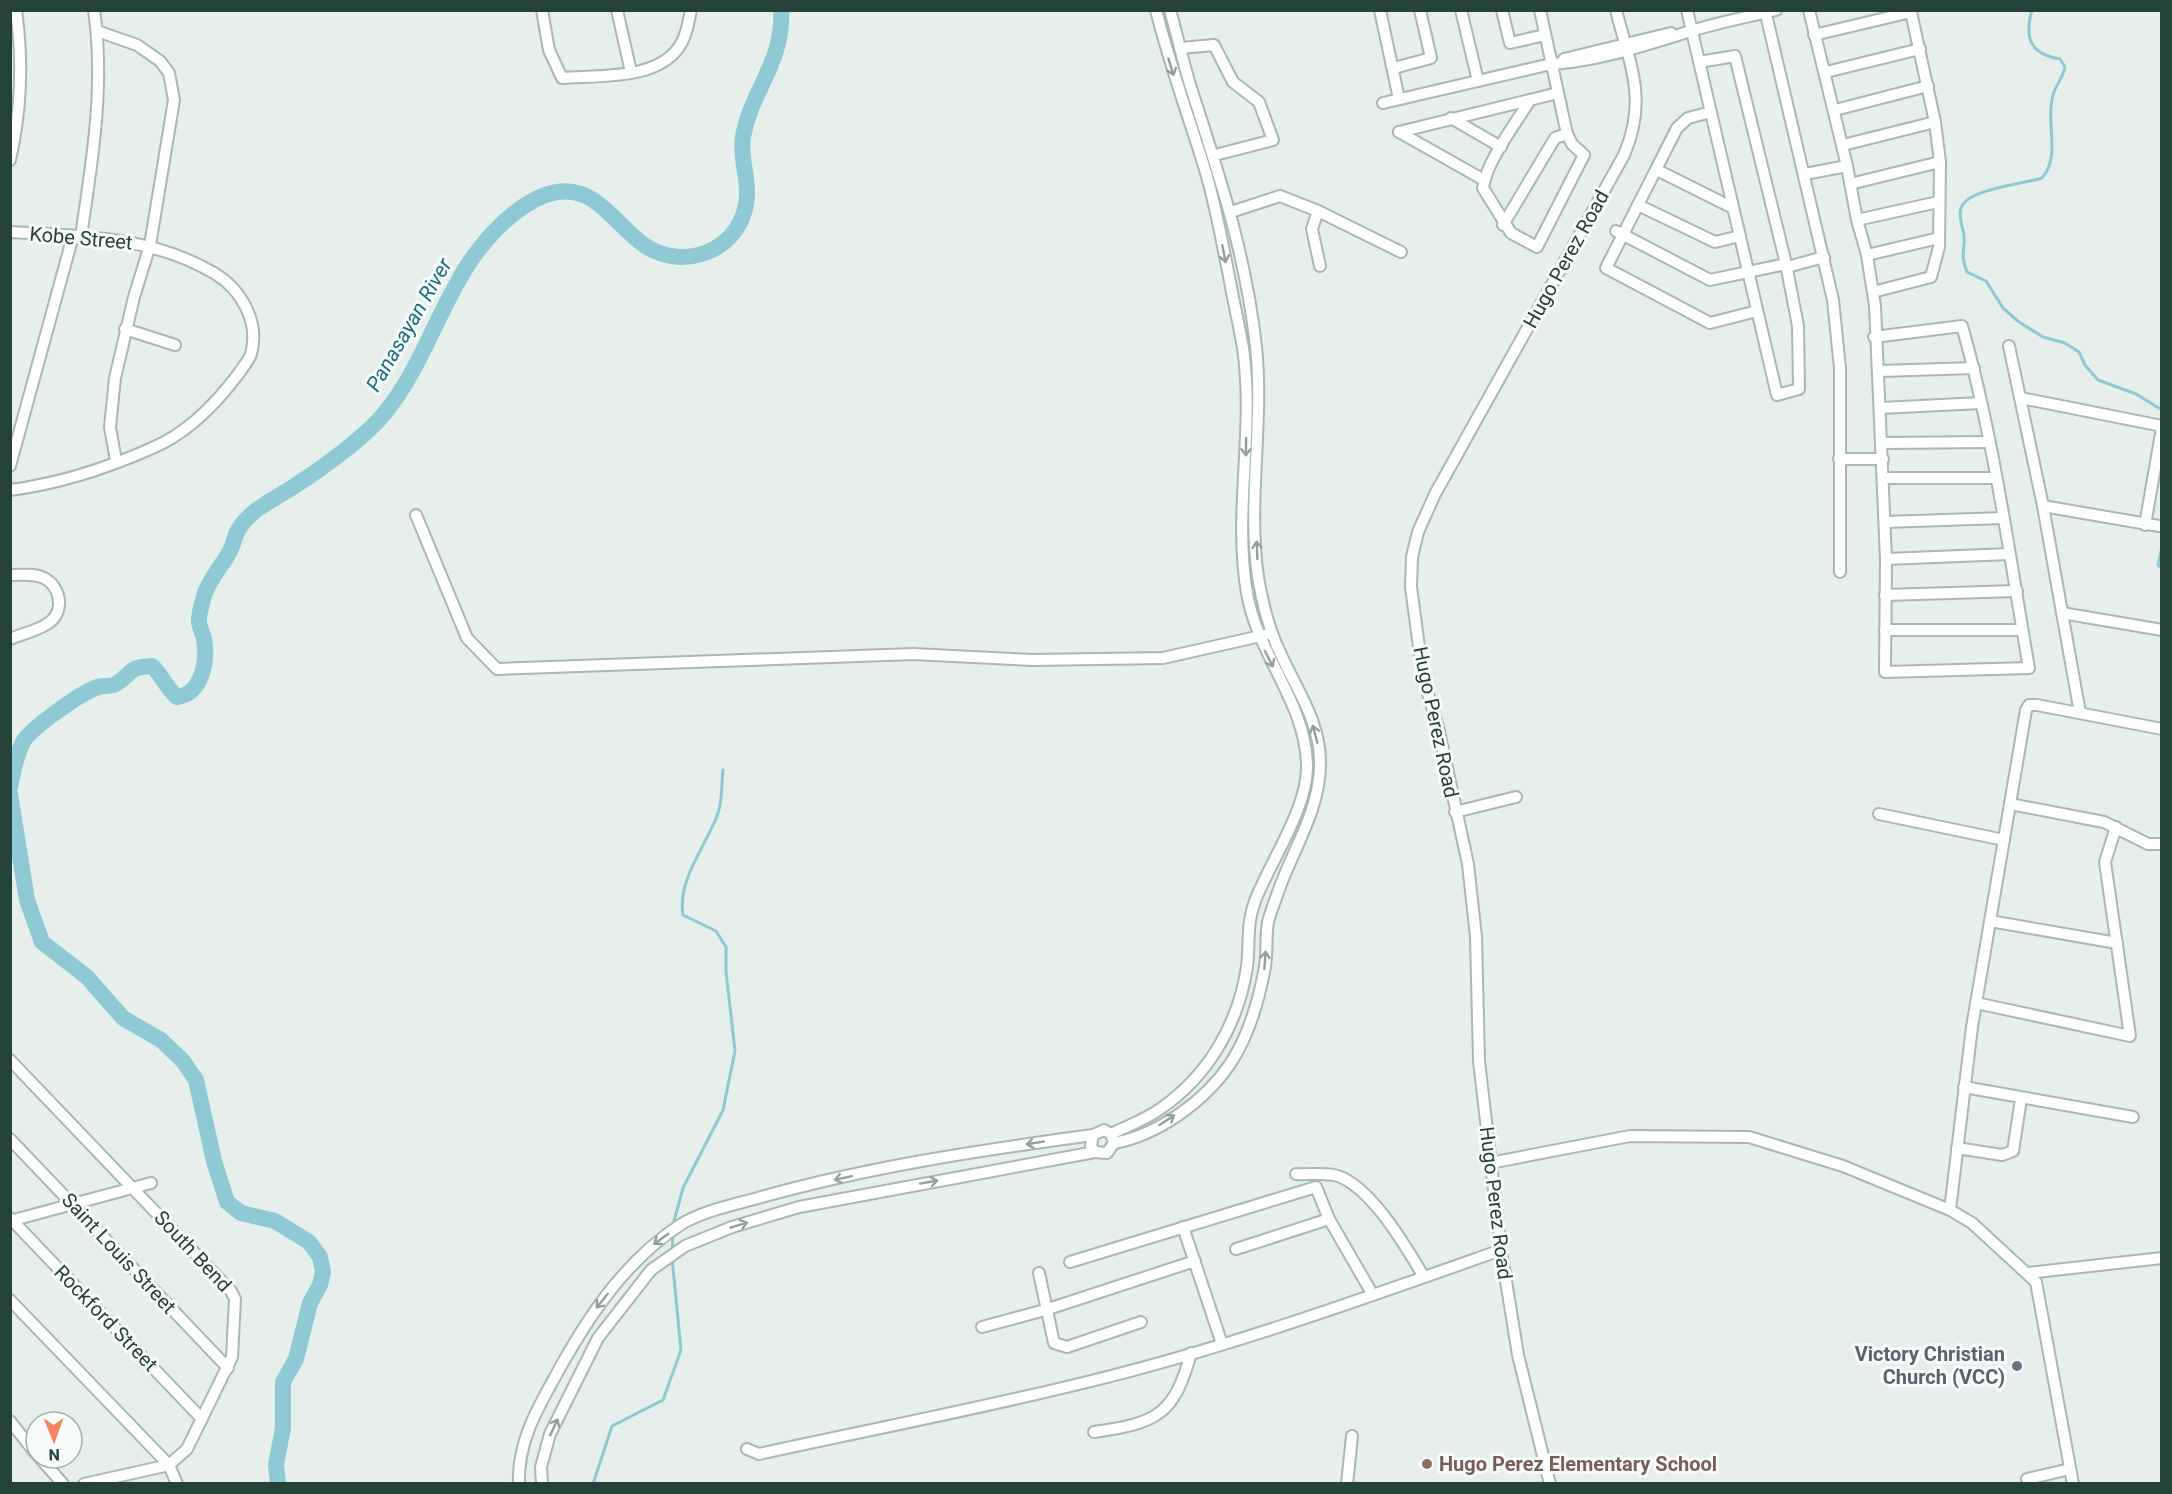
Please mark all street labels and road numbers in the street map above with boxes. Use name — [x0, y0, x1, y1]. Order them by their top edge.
street label: Hugo Perez Road — [1518, 186, 1614, 332]
street label: Kobe Street — [29, 222, 133, 254]
street label: Hugo Perez Road — [1408, 644, 1464, 800]
street label: Hugo Perez Road — [1475, 1125, 1517, 1281]
street label: Saint Louis Street — [57, 1188, 181, 1318]
street label: South Bend — [149, 1205, 237, 1297]
street label: Rockford Street — [49, 1260, 163, 1376]

